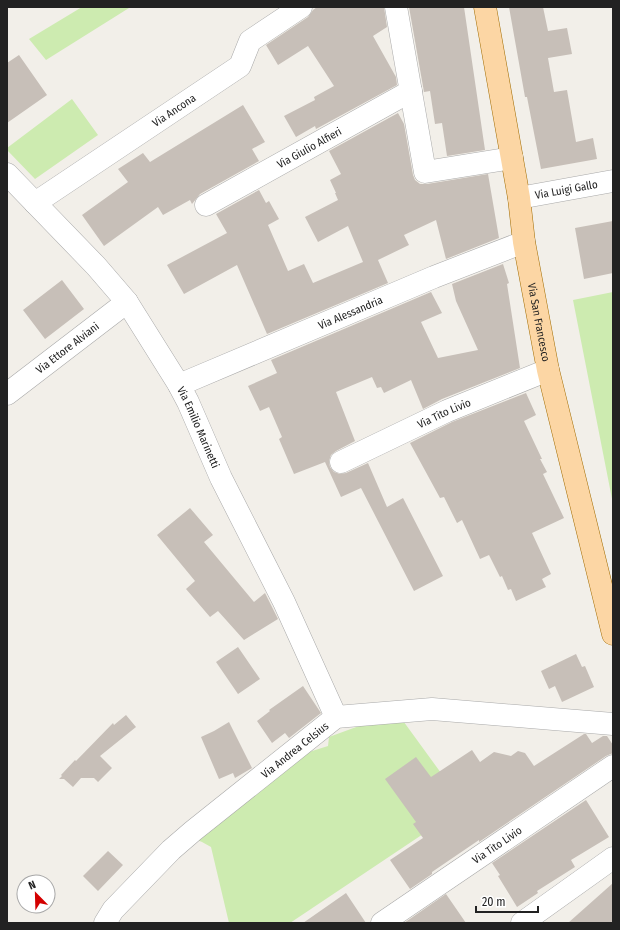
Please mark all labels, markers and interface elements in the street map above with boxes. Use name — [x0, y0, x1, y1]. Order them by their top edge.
street label: Via Ancona — [150, 91, 198, 130]
street label: Via Giulio Alfieri — [275, 125, 344, 171]
street label: Via Luigi Gallo — [534, 178, 599, 202]
street label: Via San Francesco — [525, 282, 552, 363]
street label: Via Alessandria — [316, 294, 385, 332]
street label: Via Ettore Alviani — [33, 320, 102, 376]
street label: Via Emilio Marinetti — [174, 385, 222, 470]
street label: Via Tito Livio — [415, 396, 473, 431]
street label: Via Andrea Celsius — [259, 719, 332, 781]
street label: Via Tito Livio — [470, 824, 525, 867]
north arrow — [16, 874, 56, 914]
text: N — [27, 878, 38, 893]
scale bar — [476, 888, 538, 914]
text: 20 m — [482, 895, 506, 909]

